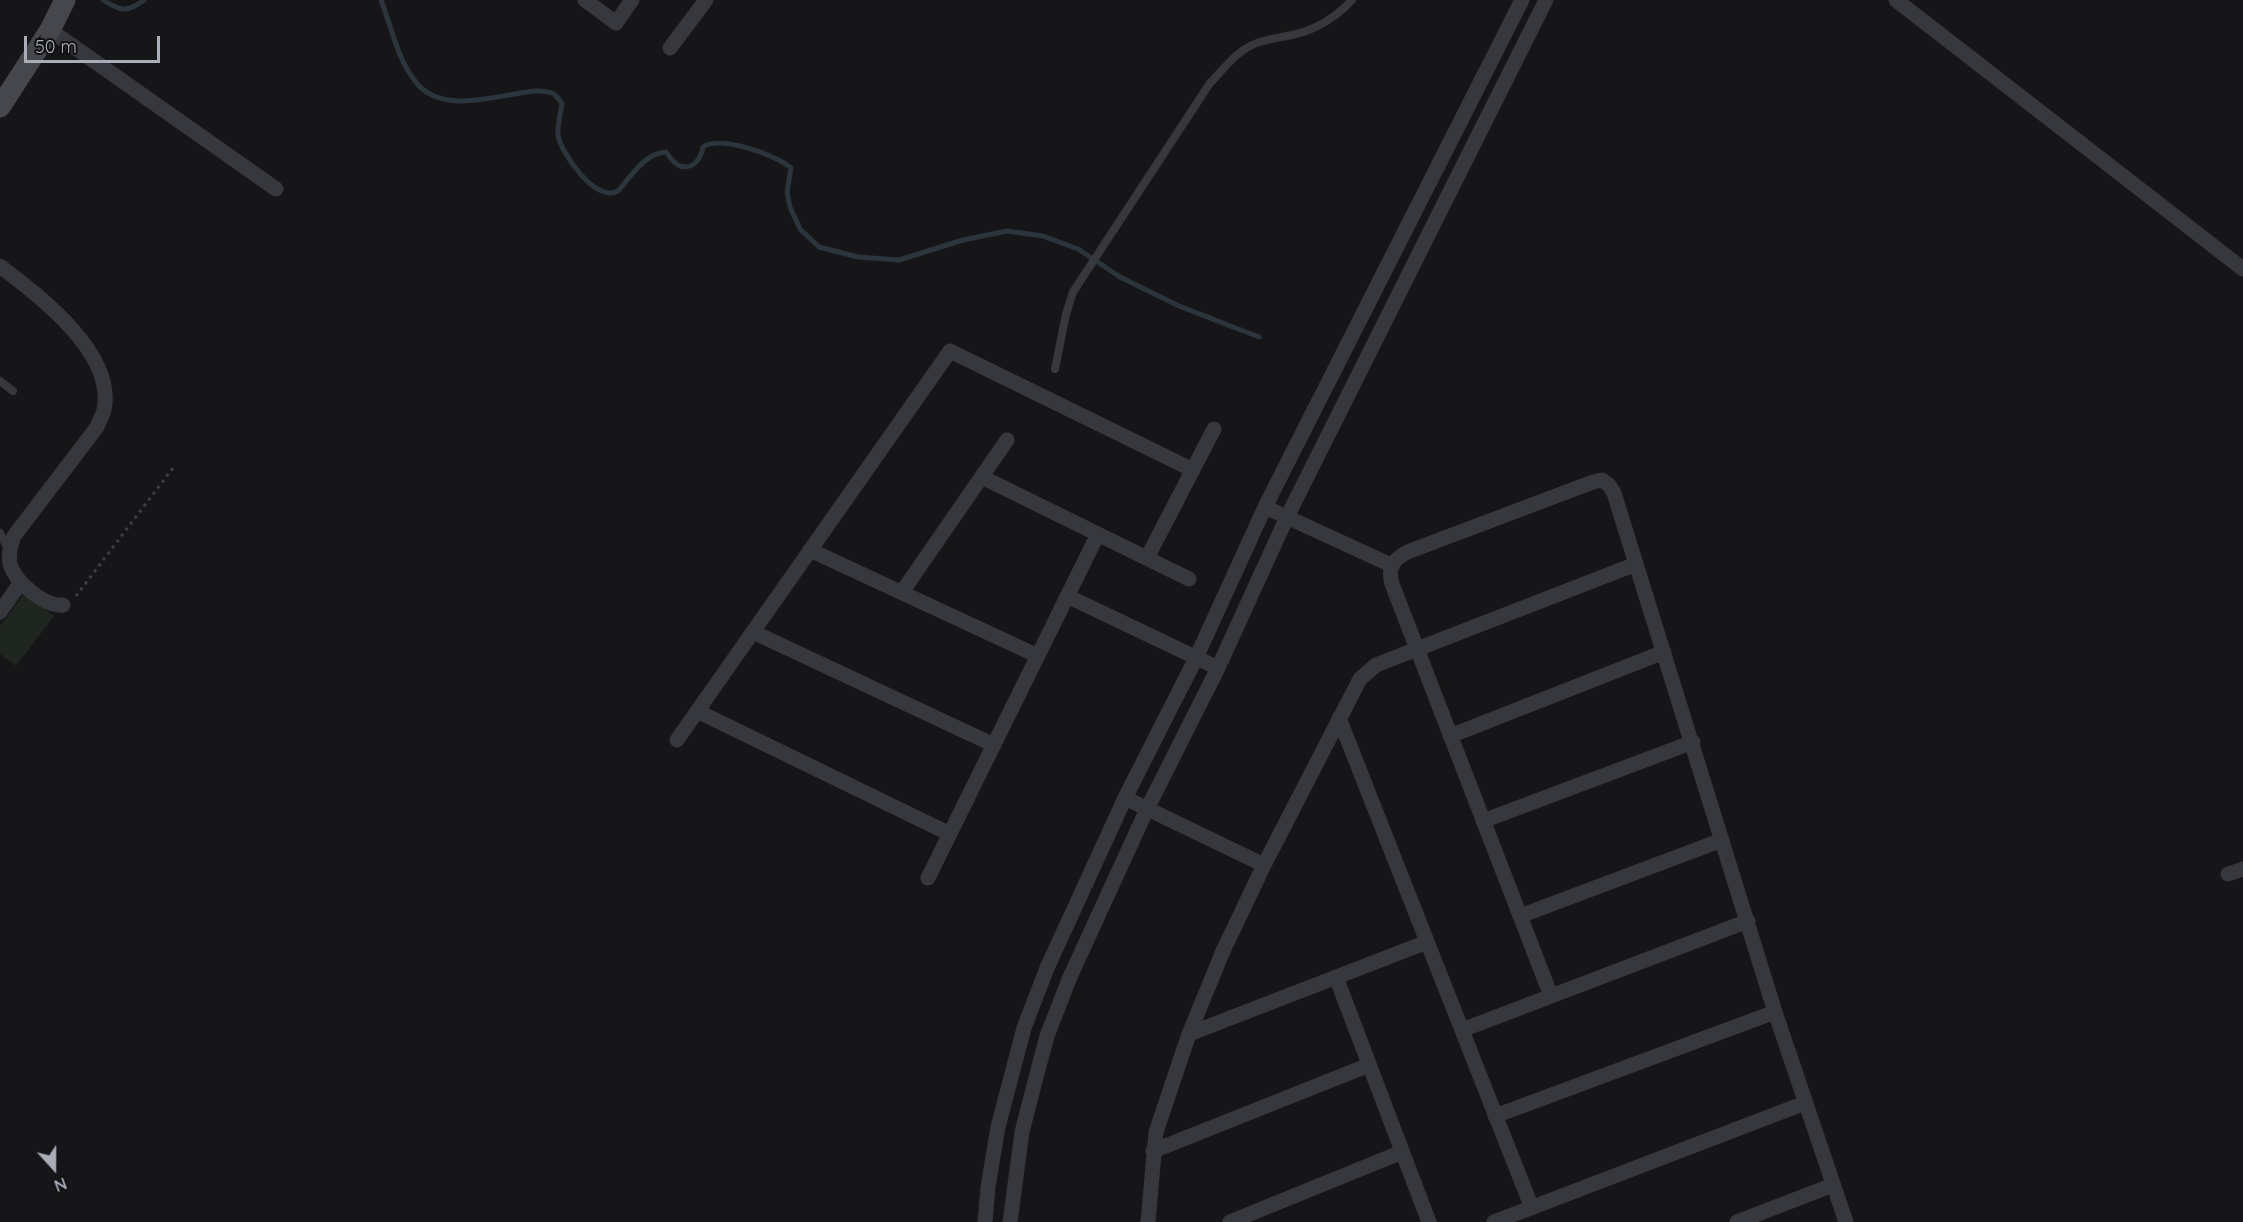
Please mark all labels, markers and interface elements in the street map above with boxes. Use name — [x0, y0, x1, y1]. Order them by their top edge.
scale bar — [27, 24, 164, 62]
text: 50 m — [35, 35, 77, 58]
north arrow — [24, 1138, 84, 1198]
text: N — [51, 1173, 70, 1196]

